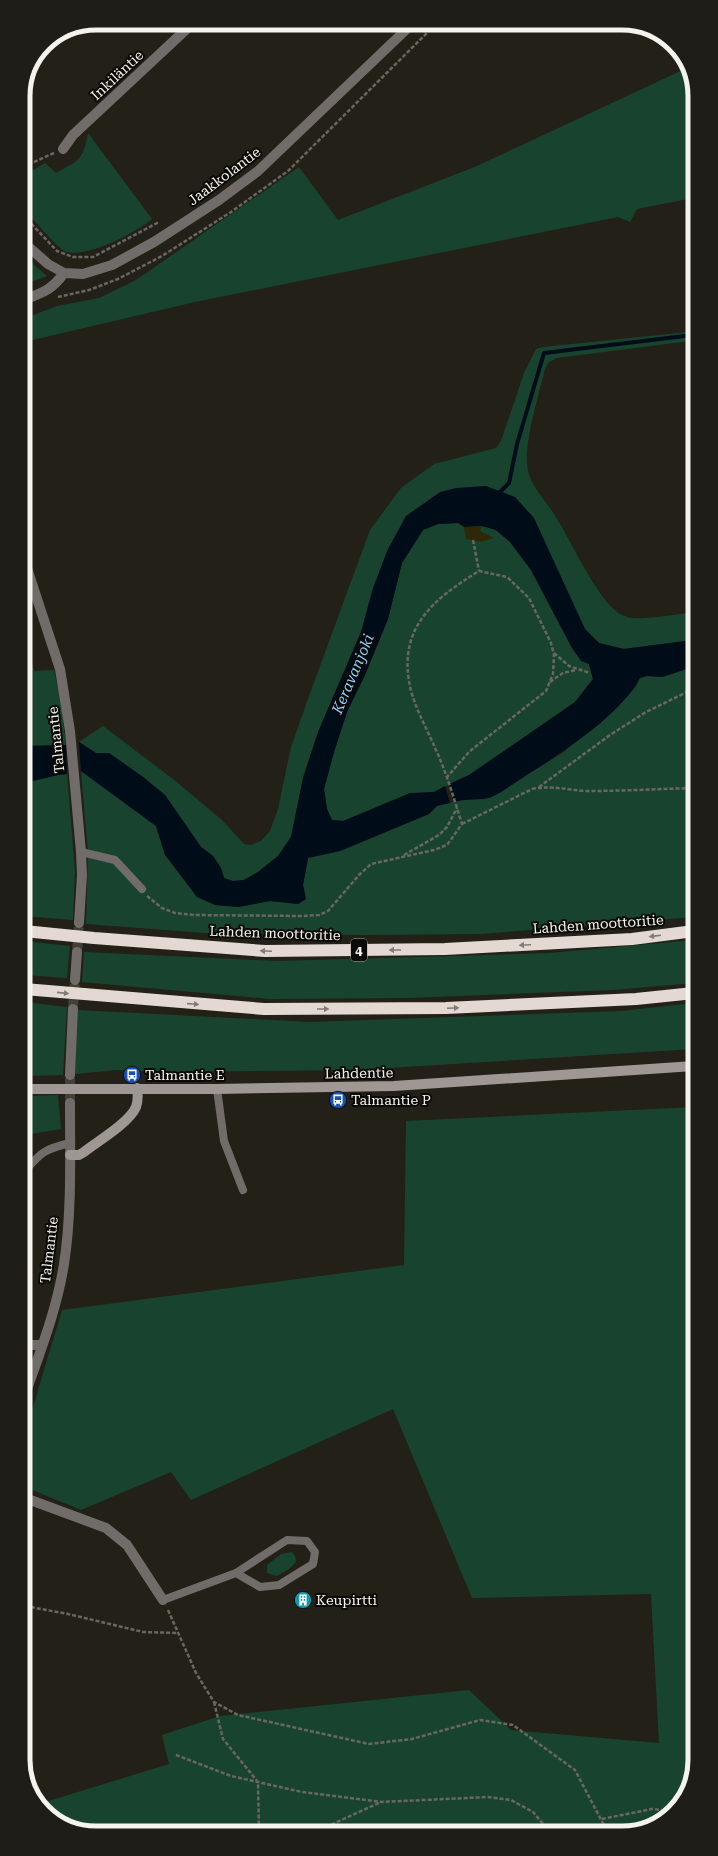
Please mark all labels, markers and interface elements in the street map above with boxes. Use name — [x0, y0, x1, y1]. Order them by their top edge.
street label: Inkiläntie — [88, 47, 147, 103]
street label: Jaakkolantie — [185, 143, 264, 208]
water label: Keravanjoki — [328, 631, 378, 717]
street label: Talmantie — [45, 705, 67, 774]
street label: Lahden moottoritie — [532, 911, 664, 937]
street label: Lahden moottoritie — [209, 923, 341, 943]
one-way arrow — [649, 933, 661, 939]
road number: 4 — [351, 939, 367, 961]
one-way arrow — [519, 941, 531, 948]
one-way arrow — [259, 947, 272, 954]
one-way arrow — [388, 947, 401, 953]
one-way arrow — [57, 990, 69, 996]
one-way arrow — [187, 1000, 199, 1007]
one-way arrow — [447, 1005, 460, 1011]
one-way arrow — [317, 1006, 330, 1012]
street label: Lahdentie — [325, 1064, 394, 1082]
bus stop icon: Talmantie E — [122, 1065, 142, 1085]
place label: Talmantie E — [145, 1067, 225, 1083]
bus stop icon: Talmantie P — [328, 1090, 348, 1110]
place label: Talmantie P — [351, 1092, 431, 1108]
street label: Talmantie — [37, 1215, 61, 1284]
building icon: Keupirtti — [293, 1590, 313, 1610]
place label: Keupirtti — [316, 1592, 378, 1608]

